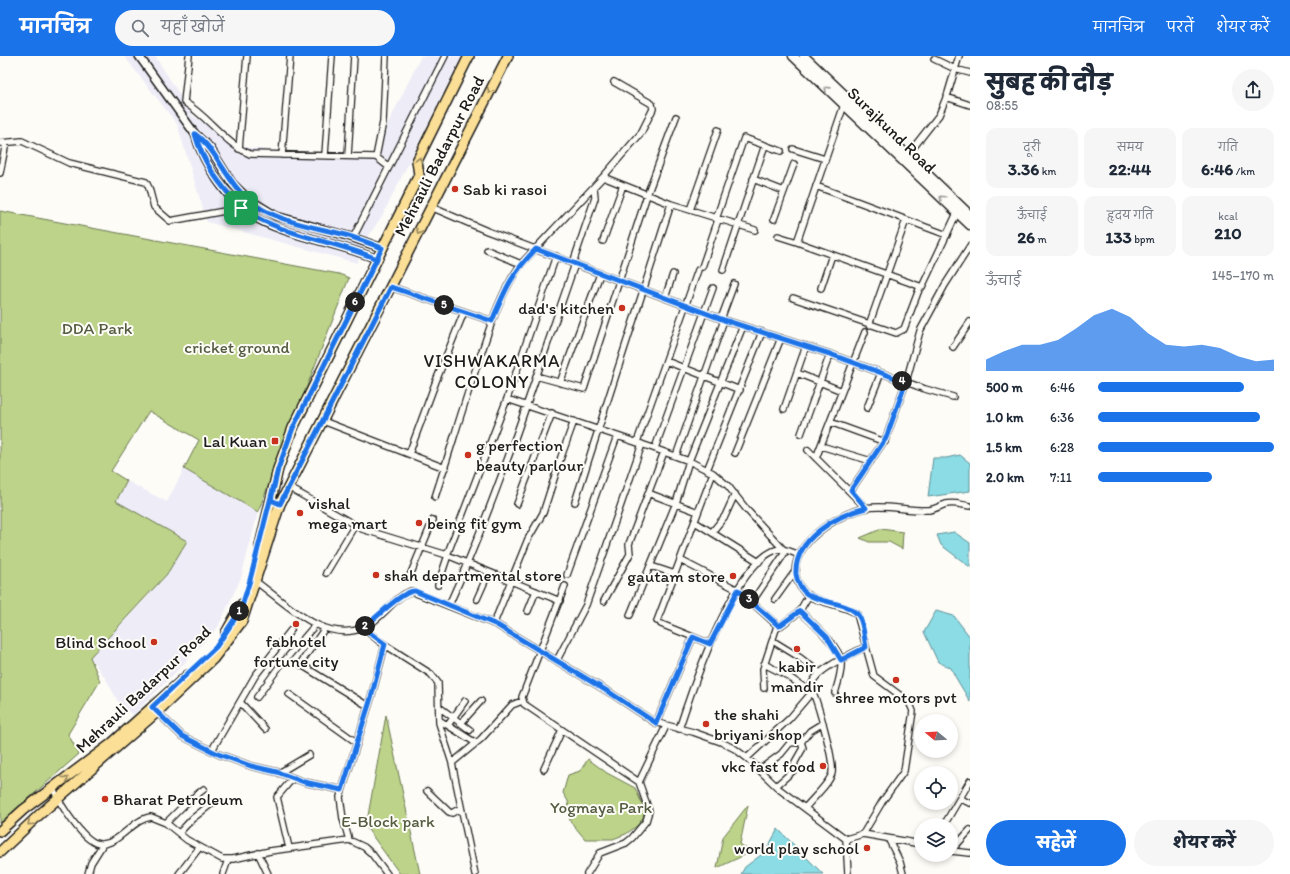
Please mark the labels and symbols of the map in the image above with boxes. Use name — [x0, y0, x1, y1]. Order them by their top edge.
street label: Mehrauli Badarpur Road — [390, 72, 488, 240]
street label: Surajkund Road — [844, 83, 941, 178]
one-way arrow — [824, 86, 832, 94]
one-way arrow — [487, 87, 495, 94]
one-way arrow — [414, 157, 423, 164]
place label: Sab ki rasoi — [463, 179, 547, 199]
marker: Sab ki rasoi — [450, 184, 460, 194]
pin — [224, 191, 258, 225]
one-way arrow — [939, 195, 947, 203]
one-way arrow — [416, 228, 423, 235]
pin: 6 — [345, 292, 365, 312]
pin: 5 — [434, 295, 454, 315]
place label: dad's kitchen — [518, 298, 614, 318]
marker: dad's kitchen — [617, 303, 627, 313]
park label: DDA Park — [62, 318, 133, 338]
park label: cricket ground — [184, 337, 291, 357]
district label: VISHWAKARMA COLONY — [423, 350, 561, 393]
pin: 4 — [892, 371, 912, 391]
place label: Lal Kuan — [203, 431, 267, 451]
place label: g perfection beauty parlour — [476, 435, 583, 475]
marker: Lal Kuan — [270, 436, 280, 446]
marker: g perfection beauty parlour — [463, 450, 473, 460]
place label: vishal mega mart — [308, 493, 388, 533]
marker: vishal mega mart — [295, 508, 305, 518]
place label: being fit gym — [427, 513, 522, 533]
marker: being fit gym — [414, 518, 424, 528]
place label: shah departmental store — [384, 565, 562, 585]
place label: gautam store — [627, 566, 725, 586]
marker: shah departmental store — [371, 570, 381, 580]
marker: gautam store — [728, 571, 738, 581]
pin: 3 — [739, 589, 759, 609]
pin: 1 — [229, 601, 249, 621]
pin: 2 — [355, 616, 375, 636]
marker: fabhotel fortune city — [291, 619, 301, 629]
street label: Mehrauli Badarpur Road — [71, 621, 215, 757]
place label: fabhotel fortune city — [254, 631, 338, 671]
place label: Blind School — [55, 632, 146, 652]
marker: Blind School — [149, 637, 159, 647]
marker: kabir mandir — [792, 644, 802, 654]
place label: kabir mandir — [771, 656, 824, 696]
marker: shree motors pvt — [891, 675, 901, 685]
place label: shree motors pvt — [835, 687, 957, 707]
place label: the shahi briyani shop — [714, 704, 802, 744]
north arrow — [914, 714, 958, 758]
marker: the shahi briyani shop — [701, 719, 711, 729]
place label: vkc fast food — [721, 756, 815, 776]
marker: vkc fast food — [818, 761, 828, 771]
one-way arrow — [62, 776, 69, 784]
place label: Bharat Petroleum — [113, 789, 243, 809]
marker: Bharat Petroleum — [100, 794, 110, 804]
park label: Yogmaya Park — [550, 797, 652, 817]
park label: E-Block park — [341, 811, 435, 831]
one-way arrow — [27, 818, 35, 826]
place label: world play school — [734, 838, 859, 858]
marker: world play school — [862, 843, 872, 853]

